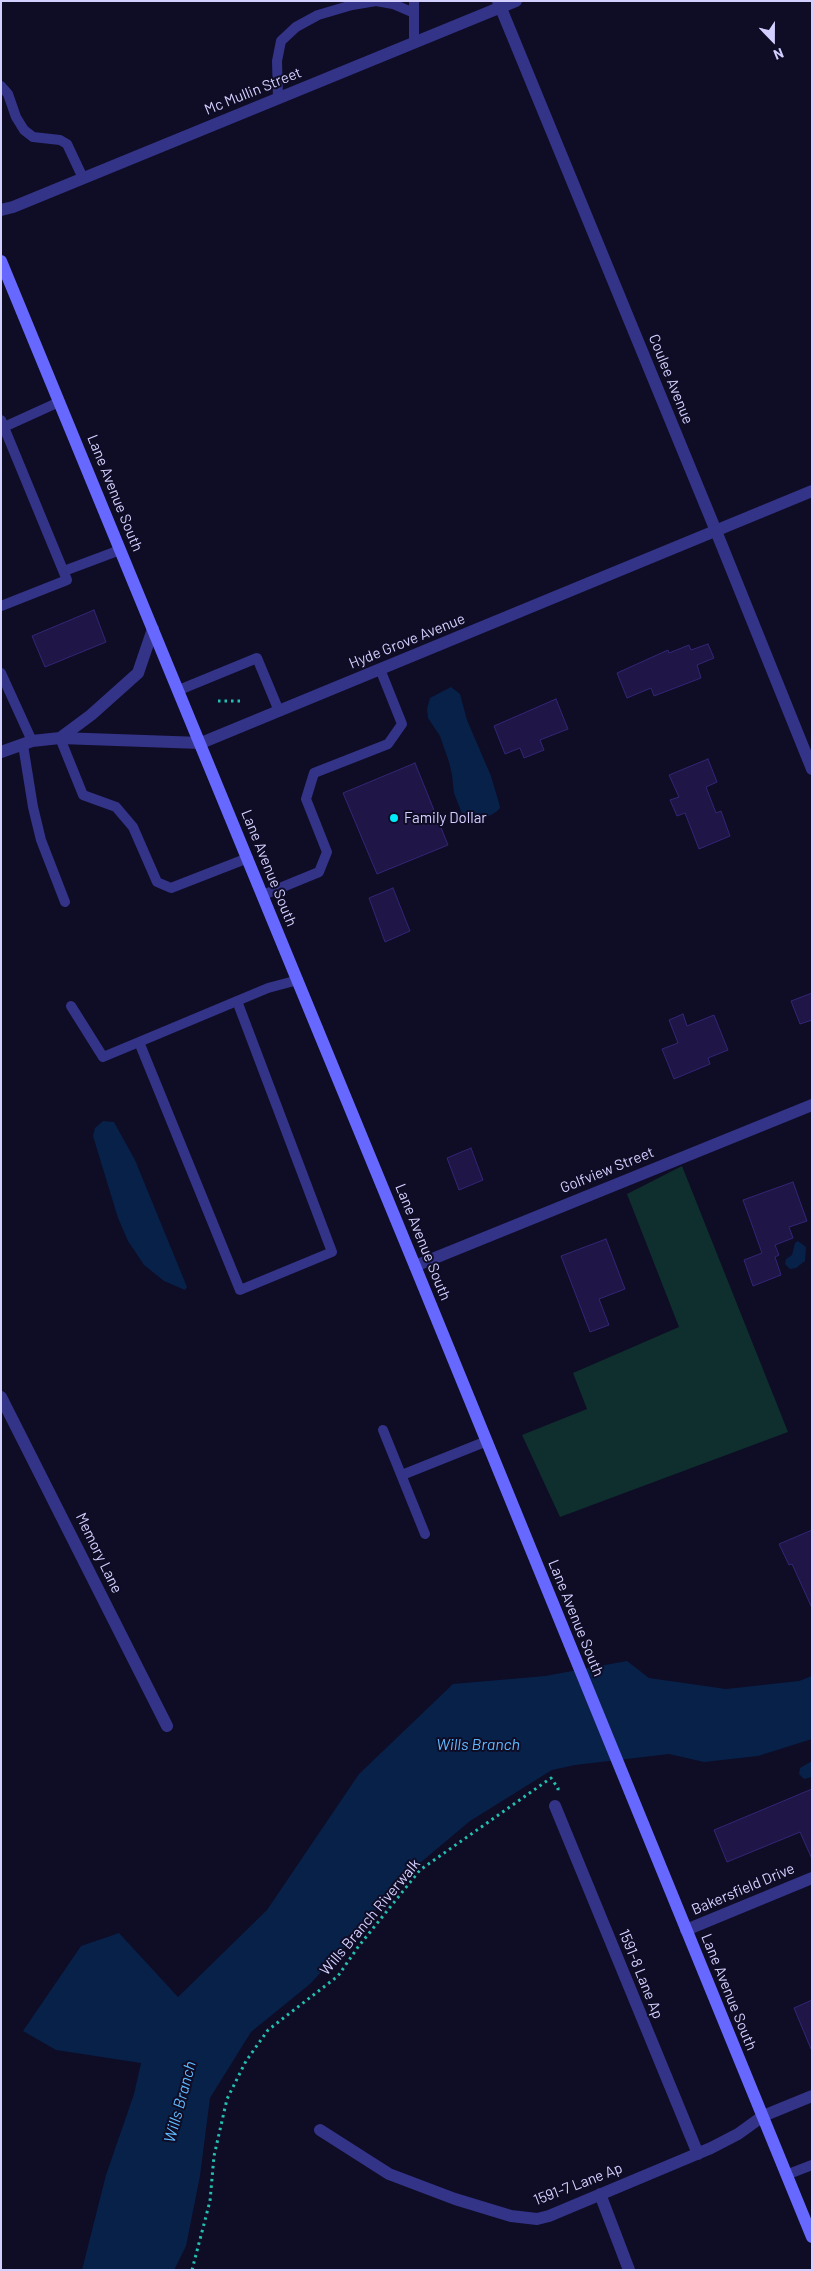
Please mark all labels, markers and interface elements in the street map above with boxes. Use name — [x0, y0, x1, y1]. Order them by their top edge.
north arrow — [748, 15, 798, 65]
text: N — [771, 45, 786, 64]
street label: Mc Mullin Street — [202, 63, 304, 119]
street label: Coulee Avenue — [645, 331, 697, 427]
street label: Lane Avenue South — [83, 432, 147, 554]
street label: Hyde Grove Avenue — [346, 609, 468, 673]
street label: Lane Avenue South — [237, 807, 301, 929]
place label: Family Dollar — [404, 809, 487, 827]
marker: Family Dollar — [388, 812, 400, 824]
street label: Golfview Street — [557, 1143, 657, 1197]
street label: Lane Avenue South — [391, 1181, 455, 1303]
street label: Memory Lane — [72, 1510, 126, 1596]
street label: Lane Avenue South — [544, 1557, 608, 1679]
water label: Wills Branch — [436, 1735, 520, 1755]
street label: Wills Branch Riverwalk — [316, 1855, 424, 1979]
street label: Bakersfield Drive — [689, 1859, 797, 1919]
street label: 1591-8 Lane Ap — [615, 1927, 667, 2021]
street label: Lane Avenue South — [697, 1931, 761, 2053]
water label: Wills Branch — [160, 2059, 200, 2145]
street label: 1591-7 Lane Ap — [531, 2159, 625, 2209]

